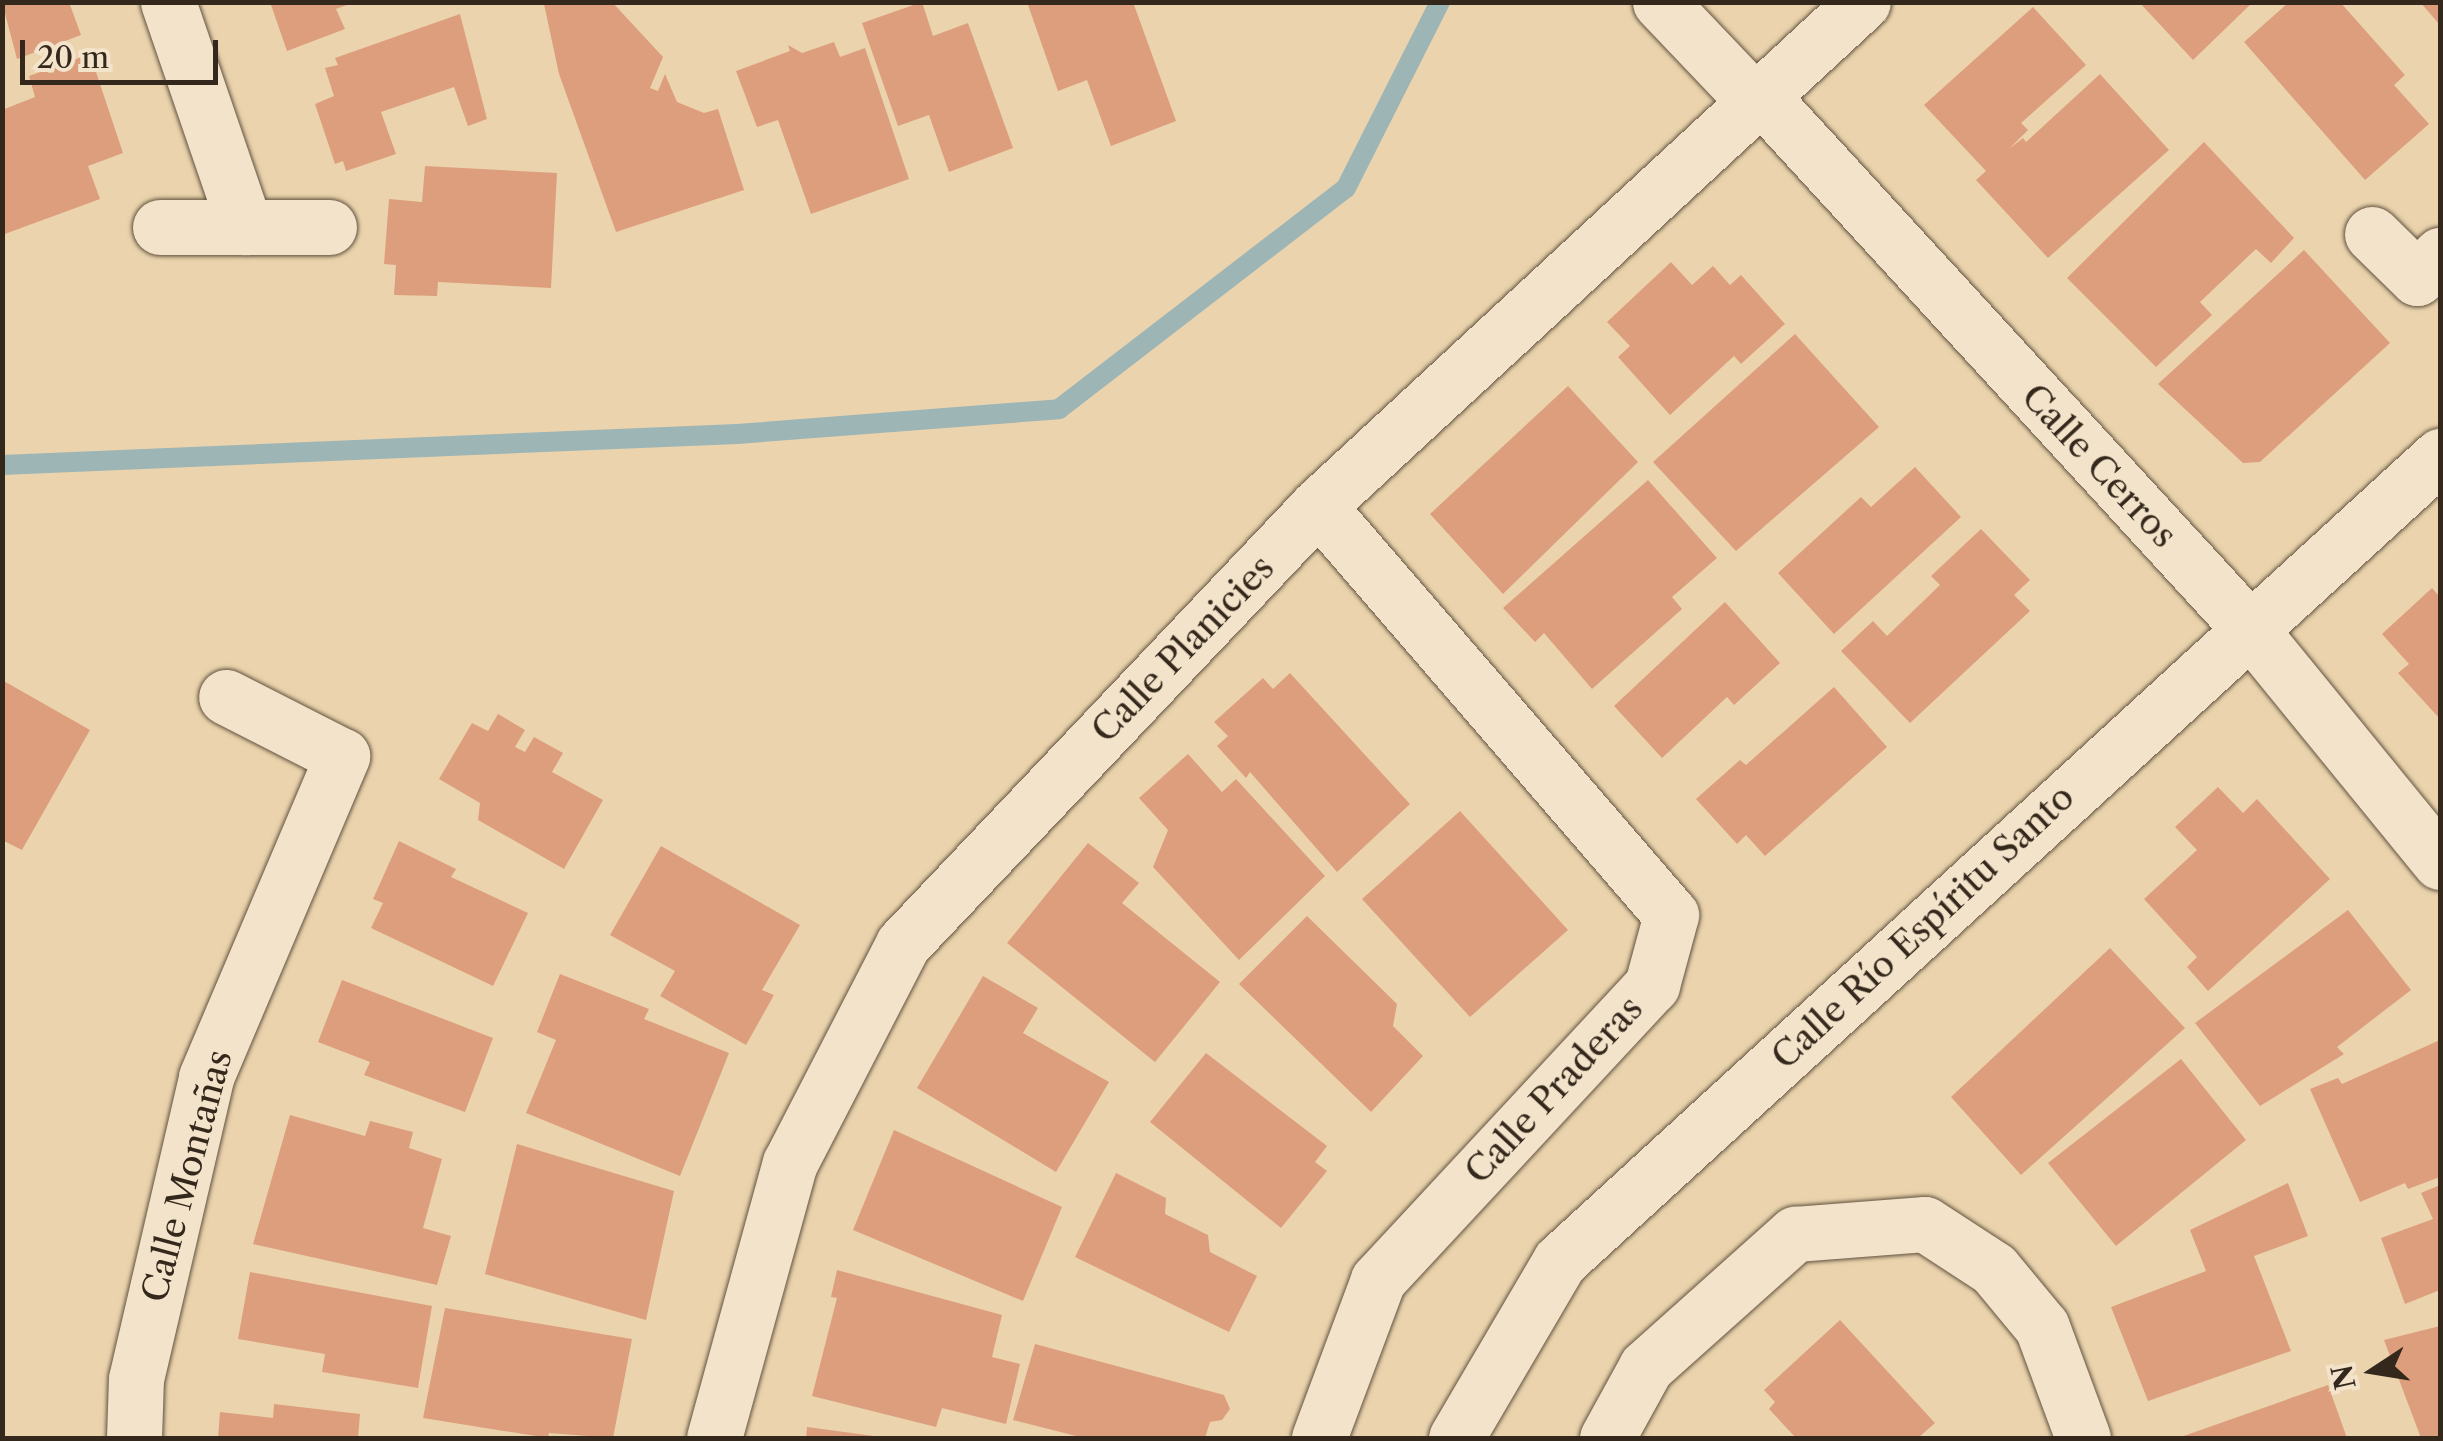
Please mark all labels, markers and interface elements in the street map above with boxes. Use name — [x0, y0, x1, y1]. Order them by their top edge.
scale bar — [25, 20, 222, 82]
text: 20 m — [37, 39, 109, 76]
street label: Calle Cerros — [2013, 376, 2185, 556]
street label: Calle Planicies — [1083, 547, 1283, 751]
street label: Calle Río Espíritu Santo — [1763, 776, 2083, 1078]
street label: Calle Praderas — [1457, 988, 1651, 1192]
street label: Calle Montañas — [133, 1045, 241, 1307]
north arrow — [2323, 1321, 2423, 1421]
text: N — [2324, 1362, 2363, 1393]

